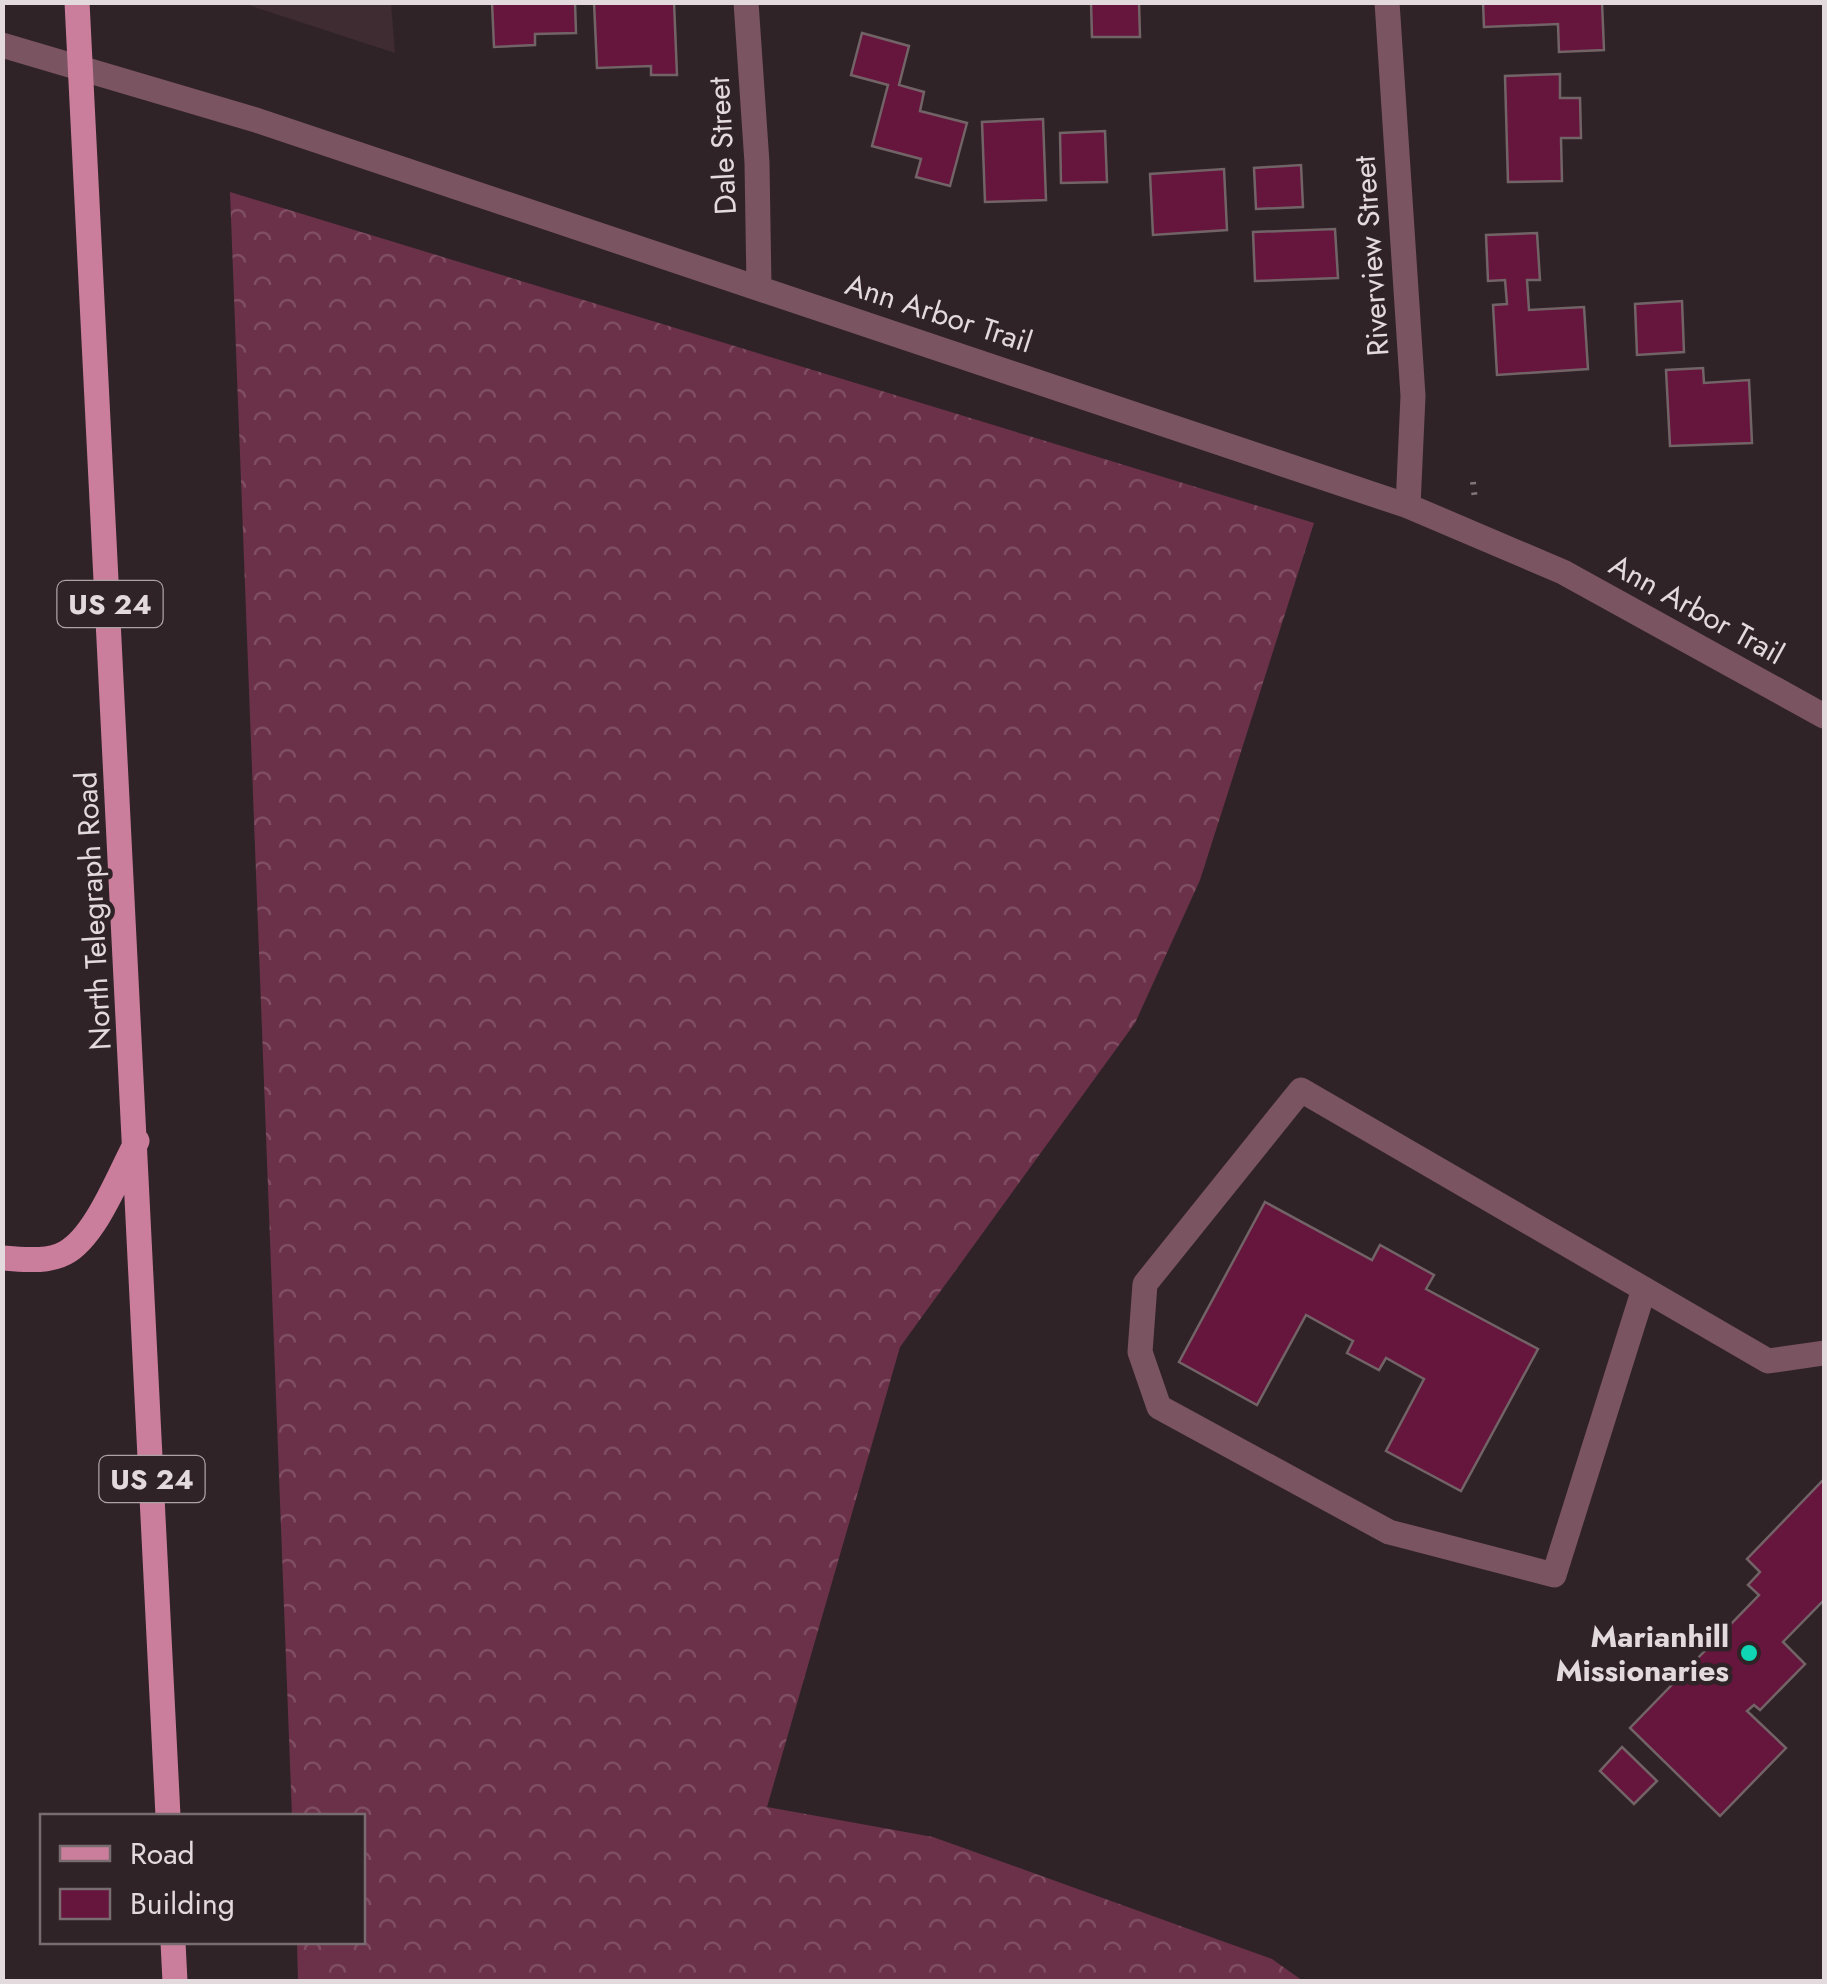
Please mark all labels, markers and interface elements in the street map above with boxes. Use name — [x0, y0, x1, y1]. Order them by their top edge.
street label: Dale Street — [697, 75, 747, 216]
street label: Riverview Street — [1342, 153, 1399, 358]
street label: Ann Arbor Trail — [840, 263, 1038, 363]
street label: Ann Arbor Trail — [1602, 543, 1792, 675]
road number: US 24 — [58, 581, 162, 627]
street label: North Telegraph Road — [64, 771, 122, 1051]
road number: US 24 — [100, 1456, 204, 1502]
place label: Marianhill Missionaries — [1556, 1615, 1729, 1692]
marker: Marianhill Missionaries — [1738, 1642, 1760, 1664]
legend — [40, 1814, 365, 1944]
text: Road — [130, 1832, 195, 1875]
text: Building — [130, 1882, 235, 1925]

